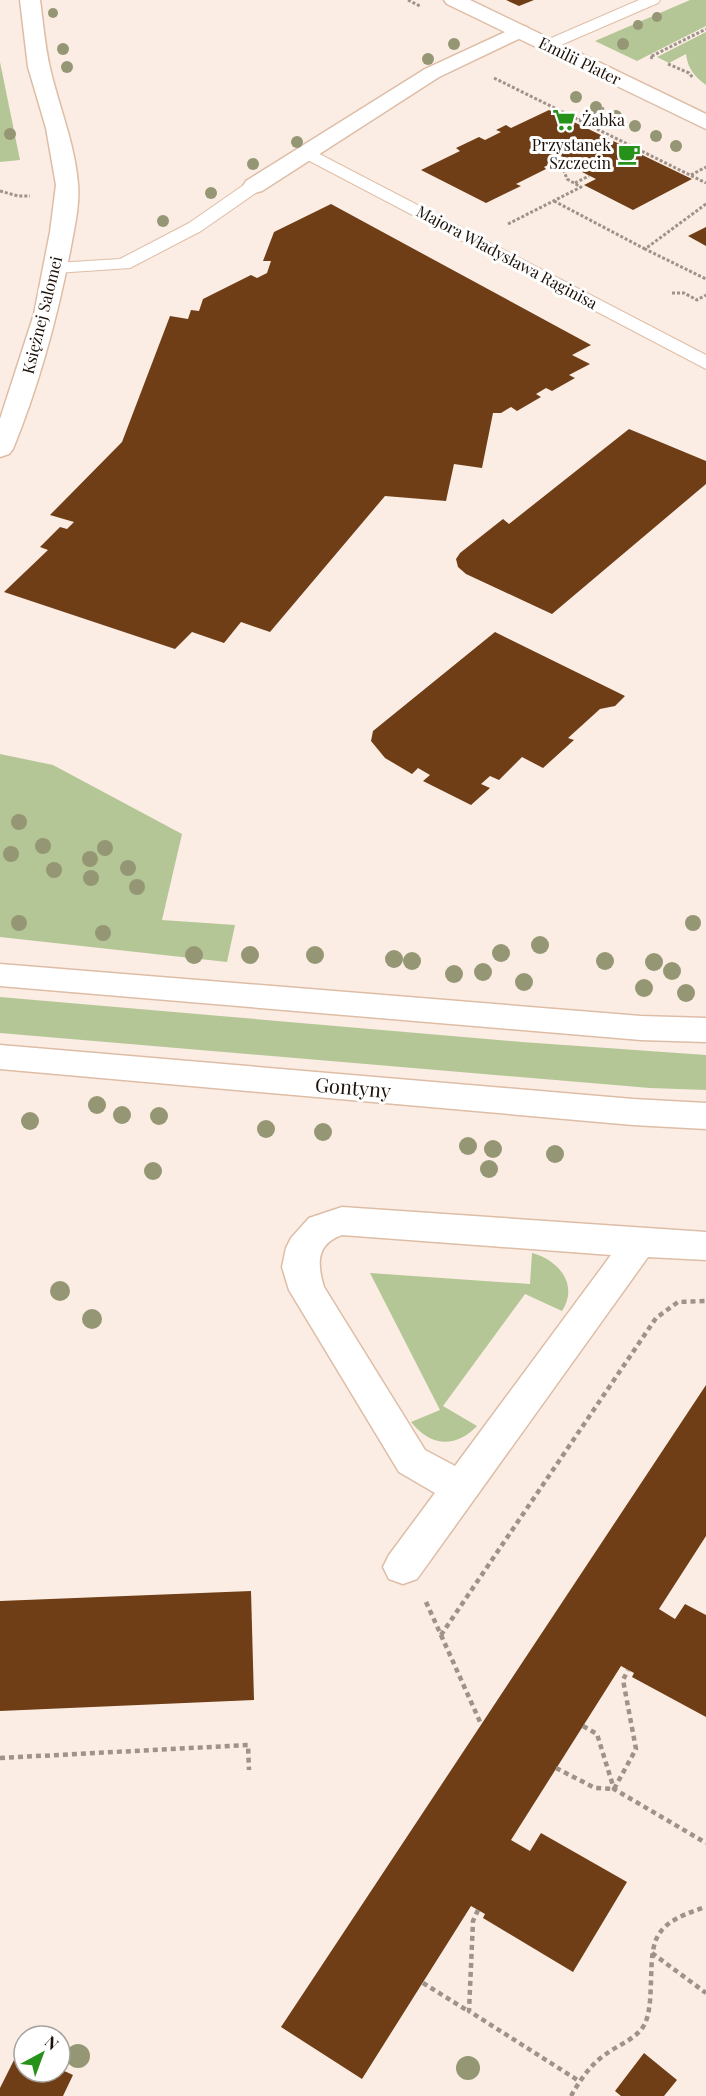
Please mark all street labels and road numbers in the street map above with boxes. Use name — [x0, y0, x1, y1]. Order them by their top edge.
street label: Emilii Plater — [536, 32, 625, 90]
street label: Majora Władysława Raginisa — [413, 200, 601, 313]
street label: Księżnej Salomei — [17, 253, 66, 376]
street label: Gontyny — [314, 1070, 392, 1103]

